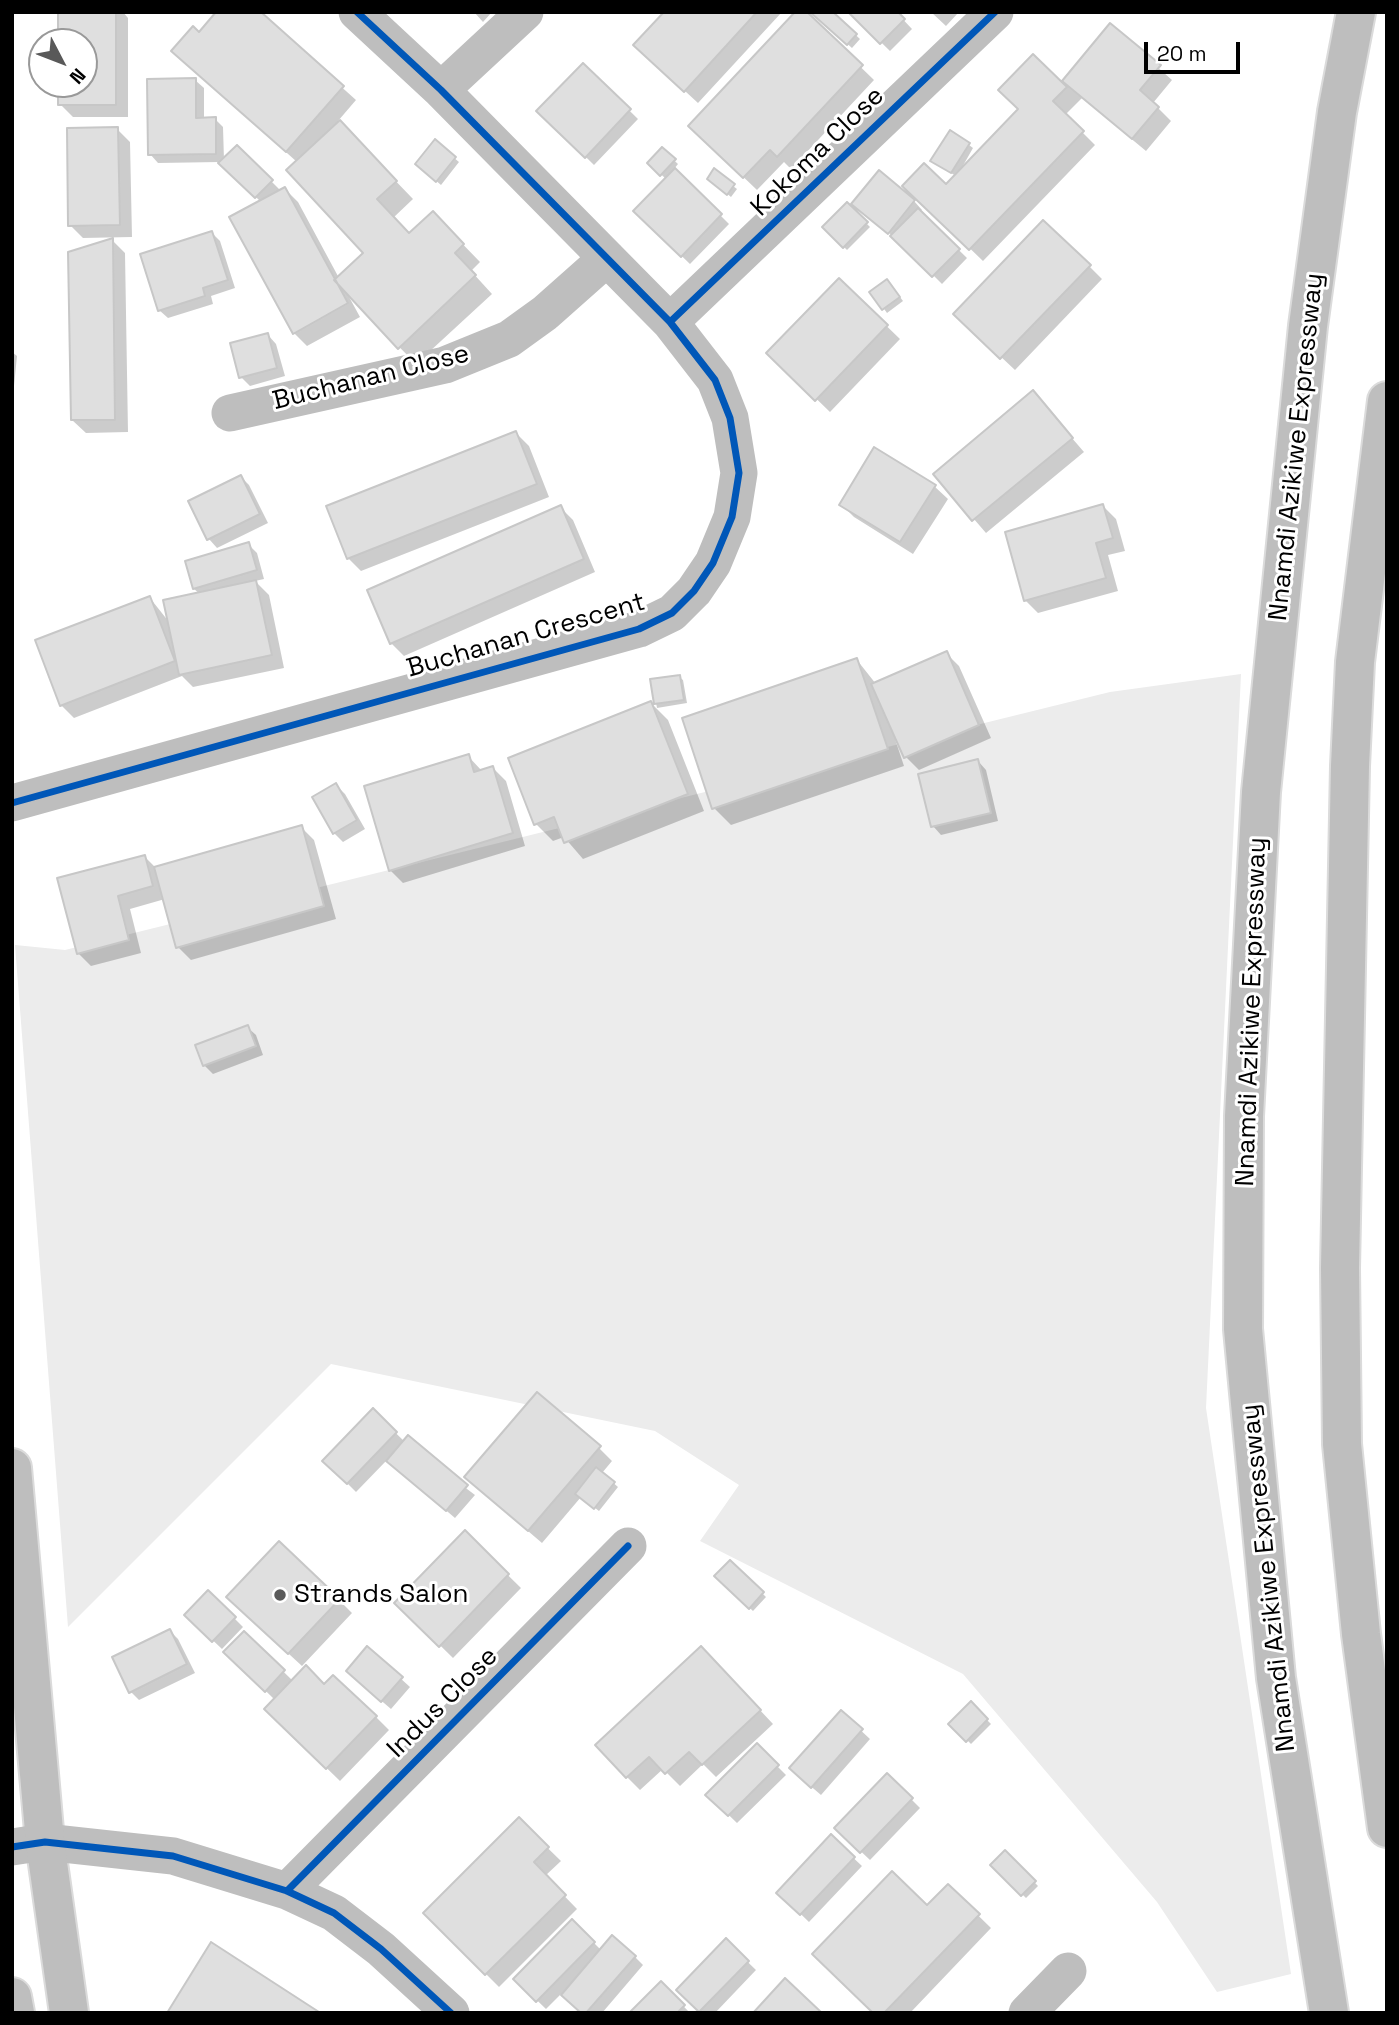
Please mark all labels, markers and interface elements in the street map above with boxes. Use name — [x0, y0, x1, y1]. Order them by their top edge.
north arrow — [28, 28, 98, 98]
scale bar — [1147, 28, 1243, 72]
text: 20 m — [1157, 40, 1207, 67]
text: N — [64, 63, 91, 89]
street label: Kokoma Close — [745, 81, 891, 223]
street label: Nnamdi Azikiwe Expressway — [1263, 272, 1331, 622]
street label: Buchanan Close — [270, 339, 472, 417]
street label: Buchanan Crescent — [403, 587, 649, 685]
street label: Nnamdi Azikiwe Expressway — [1230, 837, 1274, 1187]
street label: Nnamdi Azikiwe Expressway — [1235, 1403, 1303, 1753]
place label: Strands Salon — [294, 1579, 469, 1611]
marker: Strands Salon — [272, 1587, 288, 1603]
street label: Indus Close — [381, 1641, 505, 1765]

